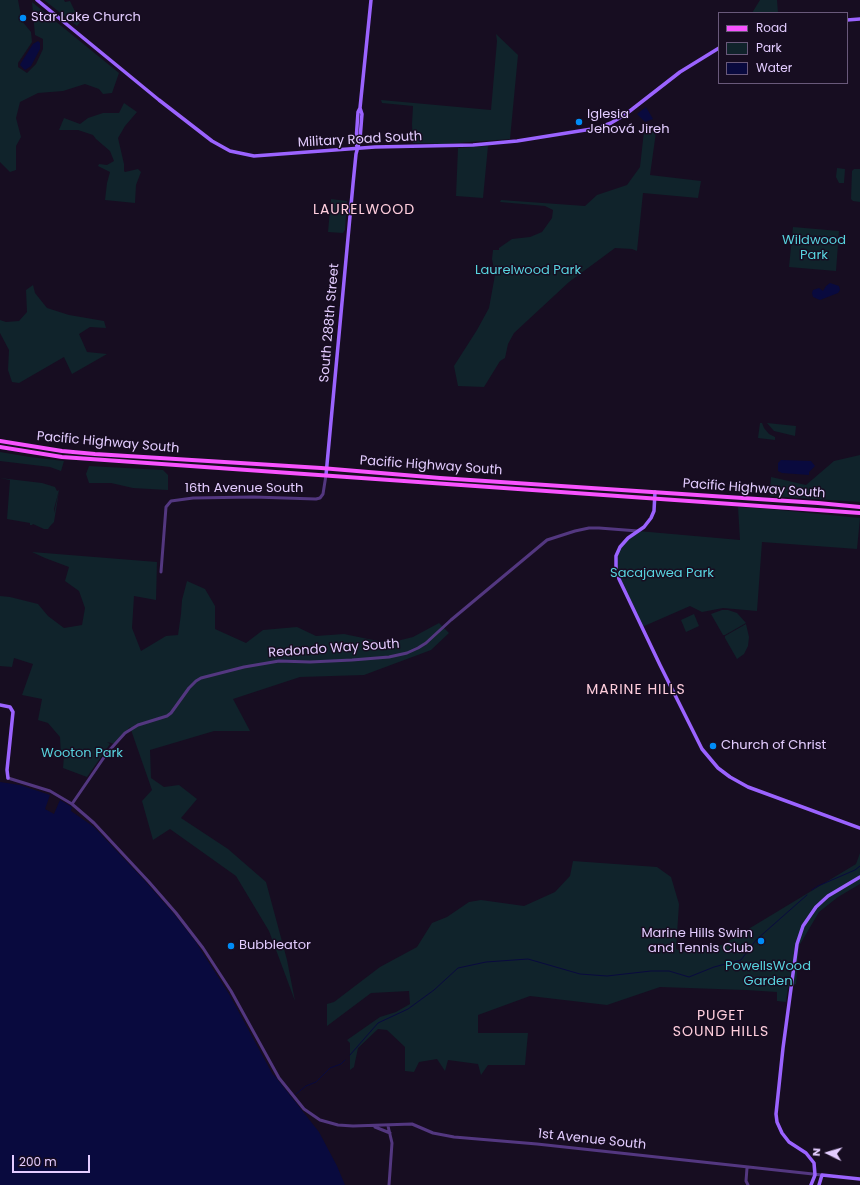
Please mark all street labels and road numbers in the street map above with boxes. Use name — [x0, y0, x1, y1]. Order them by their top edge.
street label: Military Road South — [297, 129, 423, 151]
street label: South 288th Street — [317, 263, 343, 383]
street label: Pacific Highway South — [36, 429, 180, 457]
street label: Pacific Highway South — [359, 453, 503, 479]
street label: Pacific Highway South — [682, 476, 826, 502]
street label: 16th Avenue South — [185, 481, 303, 497]
street label: Redondo Way South — [268, 637, 400, 661]
street label: 1st Avenue South — [537, 1127, 647, 1153]

